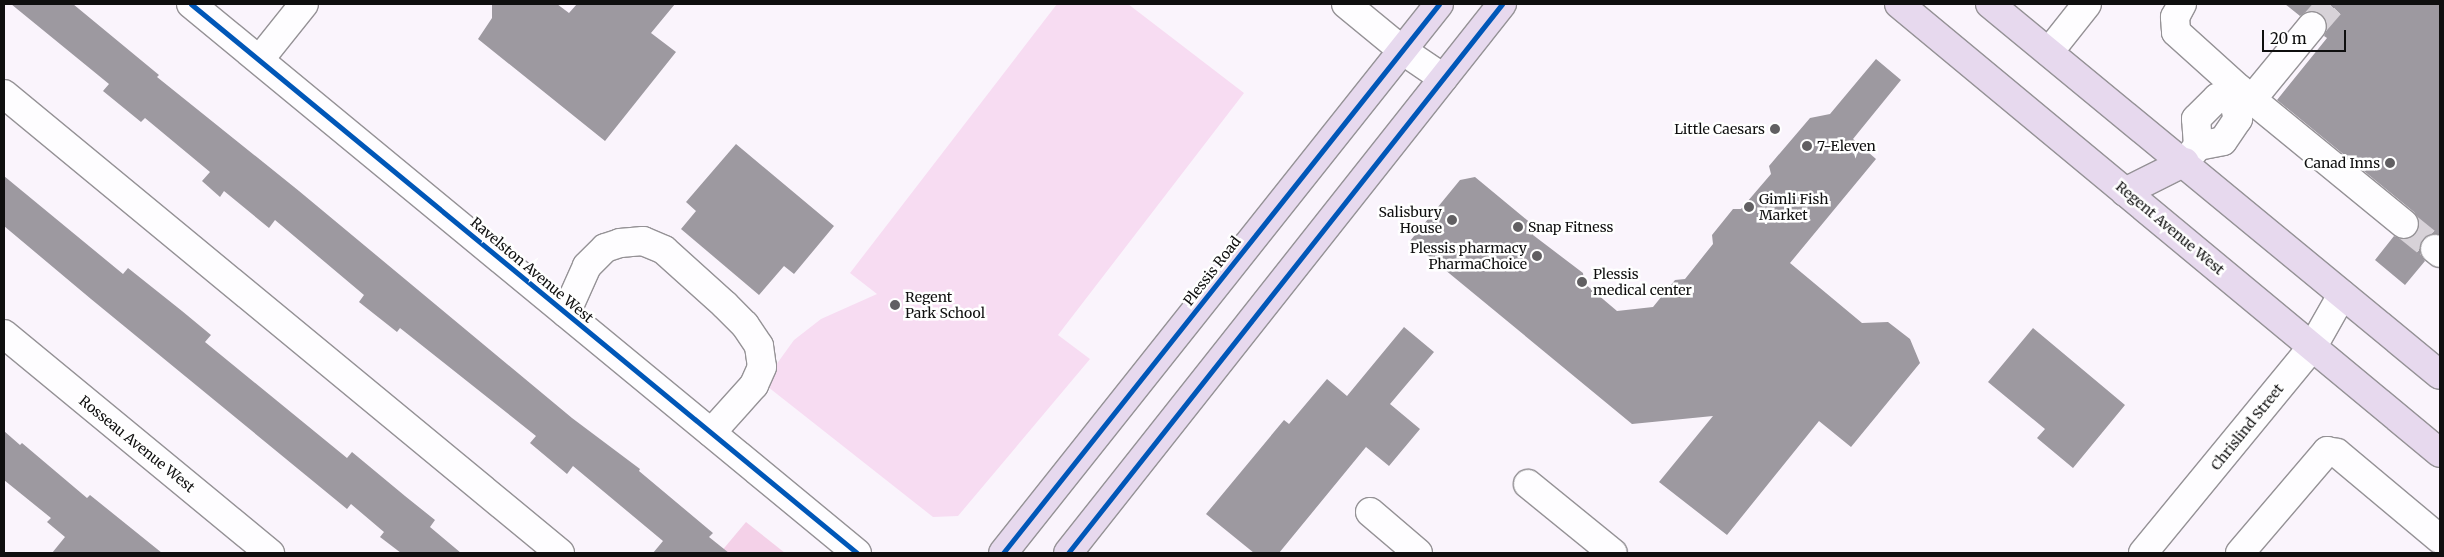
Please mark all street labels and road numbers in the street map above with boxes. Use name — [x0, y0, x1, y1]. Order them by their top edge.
street label: Regent Avenue West — [2113, 178, 2227, 278]
street label: Ravelston Avenue West — [467, 214, 597, 326]
street label: Plessis Road — [1180, 233, 1244, 309]
street label: Chrislind Street — [2207, 381, 2287, 473]
street label: Rosseau Avenue West — [76, 392, 198, 496]

